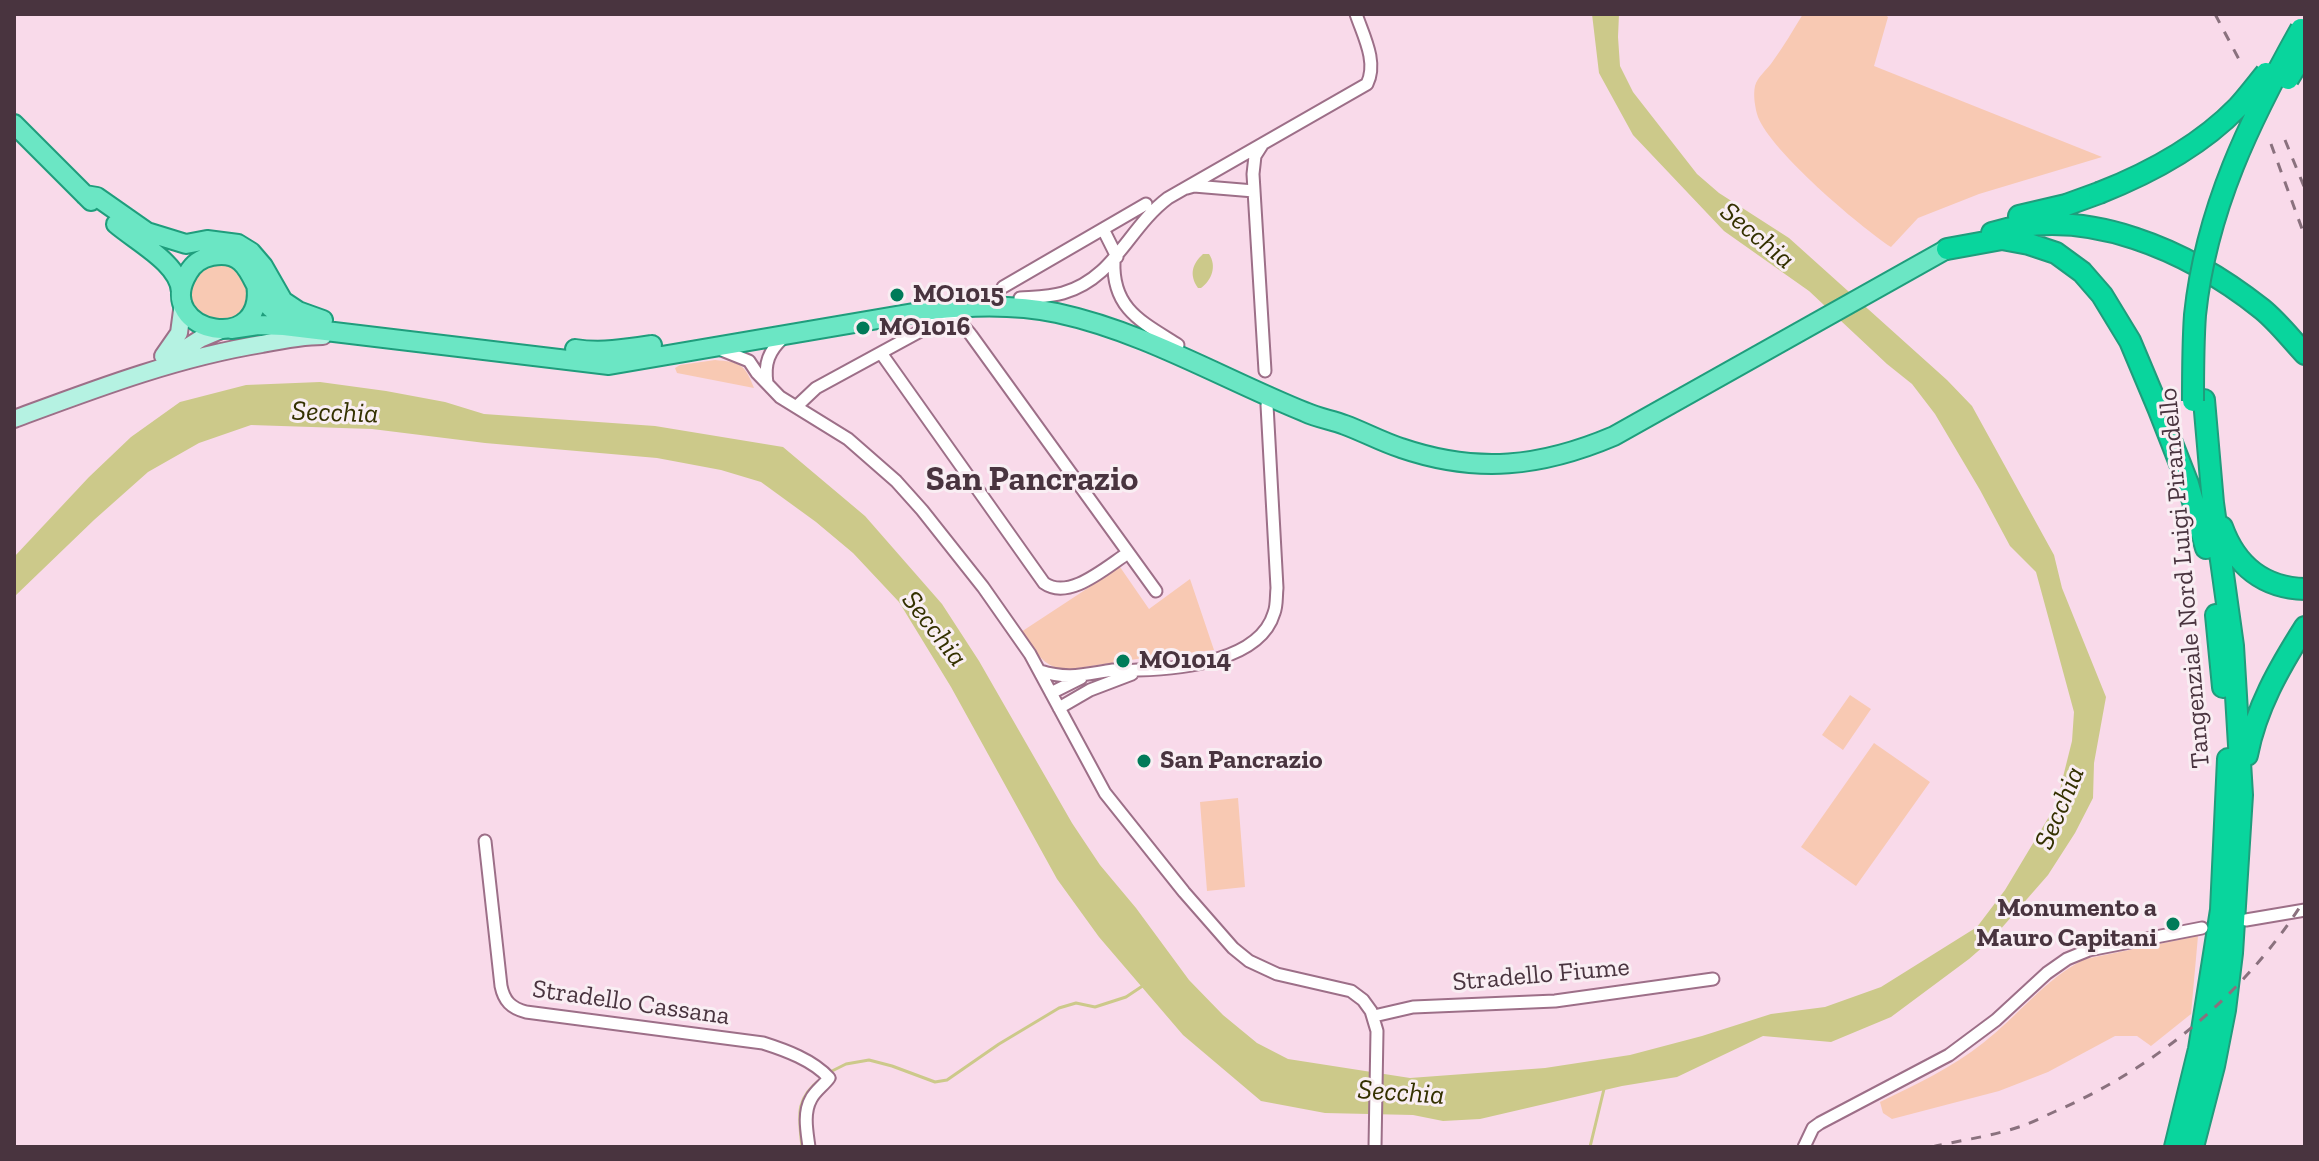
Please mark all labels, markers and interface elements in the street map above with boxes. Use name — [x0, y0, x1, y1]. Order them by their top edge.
water label: Secchia — [1713, 195, 1801, 277]
place label: MO1015 — [913, 279, 1004, 311]
marker: MO1015 — [888, 286, 906, 304]
place label: MO1016 — [879, 312, 971, 344]
marker: MO1016 — [854, 319, 872, 337]
street label: Tangenziale Nord Luigi Pirandello — [2153, 387, 2217, 769]
water label: Secchia — [291, 395, 379, 431]
district label: San Pancrazio — [926, 460, 1138, 500]
water label: Secchia — [894, 584, 974, 674]
place label: MO1014 — [1139, 645, 1231, 677]
marker: MO1014 — [1114, 652, 1132, 670]
place label: San Pancrazio — [1160, 745, 1323, 777]
marker: San Pancrazio — [1135, 752, 1153, 770]
water label: Secchia — [2028, 761, 2092, 855]
place label: Monumento a Mauro Capitani — [1976, 893, 2157, 954]
marker: Monumento a Mauro Capitani — [2164, 915, 2182, 933]
street label: Stradello Fiume — [1451, 952, 1631, 998]
street label: Stradello Cassana — [530, 974, 732, 1032]
water label: Secchia — [1356, 1073, 1446, 1113]

